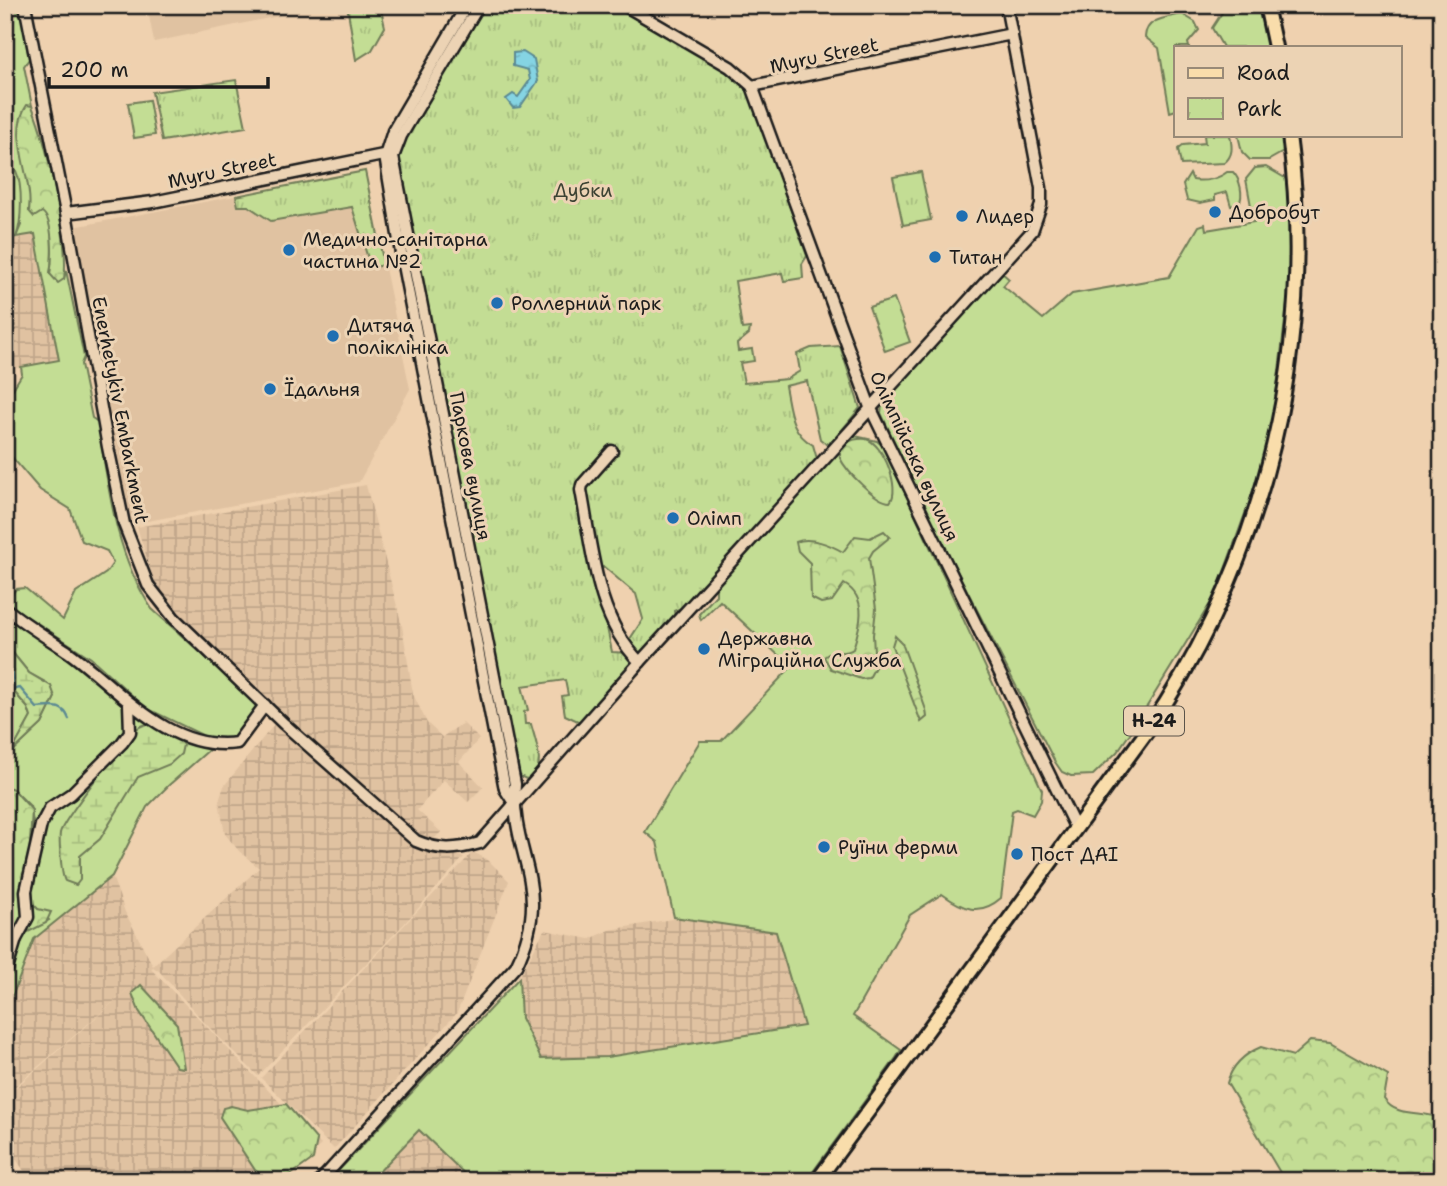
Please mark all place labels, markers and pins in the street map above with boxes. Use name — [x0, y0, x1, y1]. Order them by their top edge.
place label: Добробут — [1229, 200, 1320, 225]
place label: Лидер — [976, 204, 1034, 229]
marker: Добробут — [1207, 204, 1223, 220]
marker: Лидер — [954, 208, 970, 224]
place label: Медично-санітарна частина №2 — [303, 227, 488, 274]
marker: Медично-санітарна частина №2 — [281, 242, 297, 258]
place label: Титан — [949, 245, 1002, 270]
marker: Титан — [927, 249, 943, 265]
place label: Роллерний парк — [511, 291, 661, 316]
marker: Роллерний парк — [489, 295, 505, 311]
place label: Дитяча поліклініка — [347, 313, 449, 360]
marker: Дитяча поліклініка — [325, 328, 341, 344]
place label: Їдальня — [284, 377, 360, 402]
marker: Їдальня — [262, 381, 278, 397]
place label: Олімп — [687, 506, 742, 531]
marker: Олімп — [665, 510, 681, 526]
place label: Державна Міграційна Служба — [718, 626, 901, 673]
marker: Державна Міграційна Служба — [696, 641, 712, 657]
place label: Руїни ферми — [838, 835, 958, 860]
marker: Руїни ферми — [816, 839, 832, 855]
place label: Пост ДАІ — [1031, 842, 1118, 867]
marker: Пост ДАІ — [1009, 846, 1025, 862]

